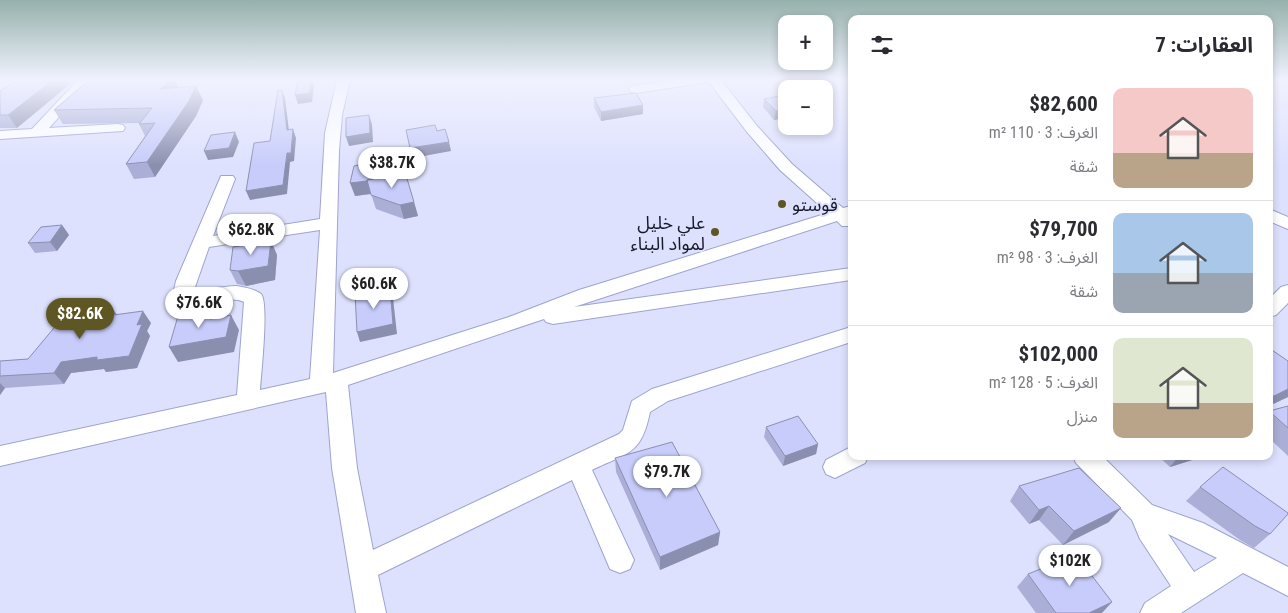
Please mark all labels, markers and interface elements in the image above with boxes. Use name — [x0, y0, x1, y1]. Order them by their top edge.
map controls — [778, 15, 833, 135]
button: + — [778, 15, 833, 70]
icon: filters — [868, 31, 896, 59]
text: العقارات: 7 — [1155, 33, 1253, 57]
button: − — [778, 80, 833, 135]
text: $82,600 — [1029, 92, 1098, 116]
icon: home — [1153, 108, 1213, 168]
text: الغرف: 3 · 110 m² — [989, 123, 1098, 142]
pin: $38.7K — [351, 146, 433, 189]
text: $38.7K — [369, 153, 415, 172]
text: شقة — [1070, 157, 1098, 176]
place label: قوستو — [792, 194, 838, 216]
marker: قوستو — [776, 198, 788, 210]
place label: علي خليل لمواد البناء — [630, 212, 705, 255]
pin: $62.8K — [210, 214, 292, 256]
text: $79,700 — [1029, 217, 1098, 241]
text: $62.8K — [228, 220, 274, 239]
marker: علي خليل لمواد البناء — [709, 226, 721, 238]
icon: home — [1153, 233, 1213, 293]
text: الغرف: 3 · 98 m² — [997, 248, 1098, 267]
pin: $60.6K — [333, 268, 415, 310]
text: $60.6K — [351, 274, 397, 293]
text: شقة — [1070, 282, 1098, 301]
pin: $76.6K — [158, 286, 240, 329]
text: $76.6K — [176, 293, 222, 312]
pin: $82.6K — [39, 298, 121, 340]
text: $82.6K — [57, 304, 103, 323]
text: $102,000 — [1019, 342, 1098, 366]
icon: home — [1153, 358, 1213, 418]
text: الغرف: 5 · 128 m² — [989, 373, 1098, 392]
text: منزل — [1067, 407, 1098, 426]
pin: $79.7K — [626, 456, 708, 498]
text: $79.7K — [644, 462, 690, 481]
pin: $102K — [1035, 544, 1105, 587]
text: $102K — [1049, 551, 1091, 570]

